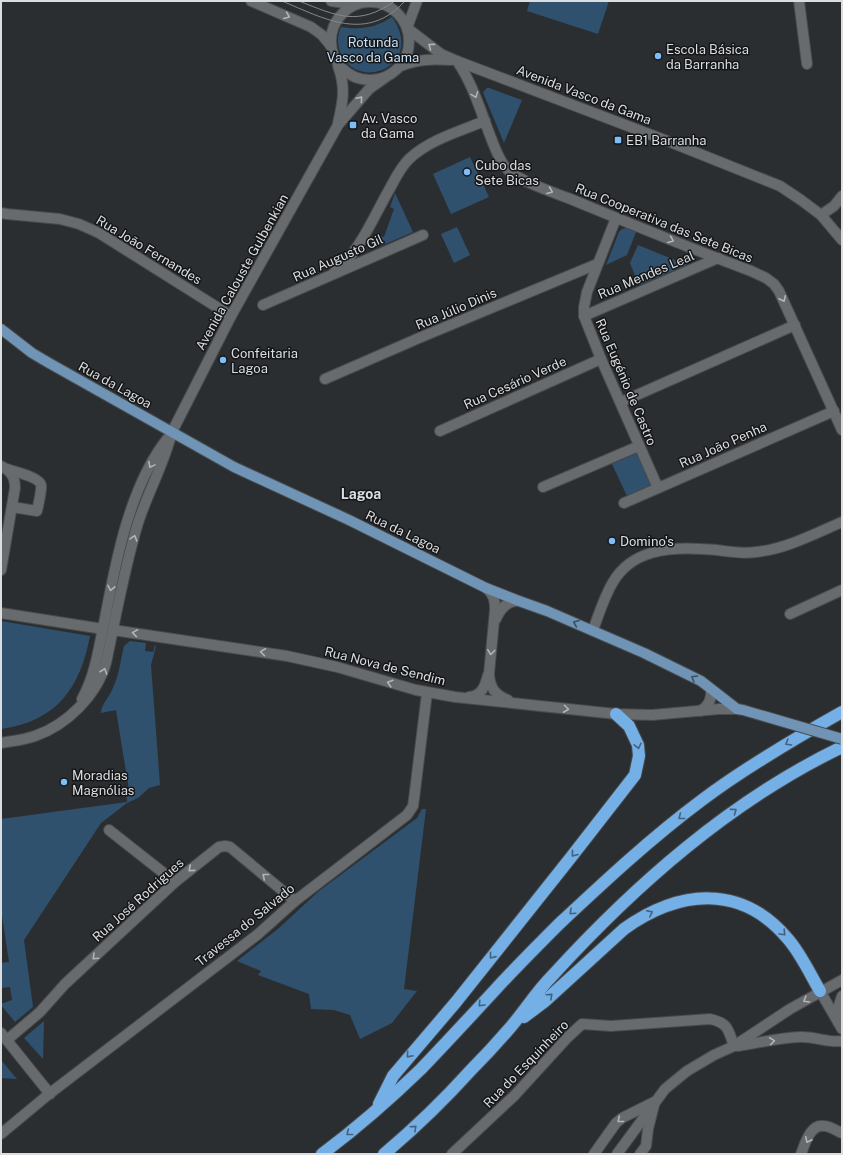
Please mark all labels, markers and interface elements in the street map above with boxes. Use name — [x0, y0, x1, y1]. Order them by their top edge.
one-way arrow — [282, 11, 290, 19]
park label: Rotunda Vasco da Gama — [327, 35, 419, 65]
place label: Escola Básica da Barranha — [666, 42, 749, 72]
one-way arrow — [428, 43, 435, 51]
marker: Escola Básica da Barranha — [653, 51, 663, 61]
street label: Avenida Vasco da Gama — [514, 62, 654, 128]
one-way arrow — [470, 92, 478, 99]
one-way arrow — [355, 96, 362, 104]
place label: Av. Vasco da Gama — [361, 111, 417, 141]
marker: Av. Vasco da Gama — [348, 120, 358, 130]
place label: EB1 Barranha — [626, 133, 707, 148]
marker: EB1 Barranha — [613, 135, 623, 145]
place label: Cubo das Sete Bicas — [475, 158, 539, 188]
marker: Cubo das Sete Bicas — [462, 167, 472, 177]
street label: Rua Cooperativa das Sete Bicas — [573, 180, 755, 266]
one-way arrow — [546, 186, 554, 194]
street label: Avenida Calouste Gulbenkian — [193, 191, 291, 353]
street label: Rua João Fernandes — [94, 213, 204, 287]
street label: Rua Augusto Gil — [291, 231, 385, 285]
one-way arrow — [667, 235, 674, 243]
street label: Rua Mendes Leal — [596, 248, 697, 302]
street label: Rua Júlio Dinis — [413, 285, 499, 333]
one-way arrow — [778, 295, 786, 302]
street label: Rua Eugénio de Castro — [592, 316, 660, 448]
place label: Confeitaria Lagoa — [231, 346, 298, 376]
street label: Rua Cesário Verde — [461, 354, 569, 412]
marker: Confeitaria Lagoa — [218, 355, 228, 365]
street label: Rua da Lagoa — [76, 359, 154, 411]
street label: Rua João Penha — [677, 419, 769, 471]
one-way arrow — [148, 461, 156, 468]
district label: Lagoa — [341, 486, 381, 502]
street label: Rua da Lagoa — [363, 507, 443, 557]
one-way arrow — [129, 534, 138, 541]
place label: Domino's — [620, 534, 674, 549]
marker: Domino's — [607, 536, 617, 546]
one-way arrow — [107, 585, 115, 591]
one-way arrow — [573, 619, 580, 627]
one-way arrow — [132, 629, 138, 638]
street label: Rua Nova de Sendim — [323, 644, 447, 688]
one-way arrow — [260, 648, 267, 657]
one-way arrow — [487, 649, 496, 655]
one-way arrow — [99, 667, 108, 674]
one-way arrow — [691, 675, 698, 682]
one-way arrow — [386, 679, 393, 688]
one-way arrow — [563, 704, 569, 713]
one-way arrow — [785, 739, 792, 746]
one-way arrow — [633, 742, 641, 749]
place label: Moradias Magnólias — [72, 768, 134, 798]
marker: Moradias Magnólias — [59, 777, 69, 787]
one-way arrow — [730, 808, 737, 816]
one-way arrow — [678, 812, 685, 819]
one-way arrow — [571, 850, 578, 857]
street label: Rua José Rodrigues — [89, 855, 187, 945]
one-way arrow — [188, 865, 195, 872]
one-way arrow — [262, 874, 270, 881]
street label: Travessa do Salvado — [193, 881, 297, 969]
one-way arrow — [570, 907, 577, 914]
one-way arrow — [645, 910, 653, 917]
one-way arrow — [778, 929, 785, 936]
one-way arrow — [490, 951, 497, 958]
one-way arrow — [92, 952, 99, 959]
one-way arrow — [546, 994, 553, 1001]
one-way arrow — [803, 995, 810, 1002]
one-way arrow — [479, 1000, 486, 1007]
street label: Rua do Esquinheiro — [480, 1017, 572, 1111]
one-way arrow — [769, 1037, 775, 1046]
one-way arrow — [407, 1051, 414, 1058]
one-way arrow — [617, 1116, 625, 1123]
one-way arrow — [409, 1126, 417, 1133]
one-way arrow — [347, 1128, 354, 1135]
one-way arrow — [805, 1135, 813, 1143]

